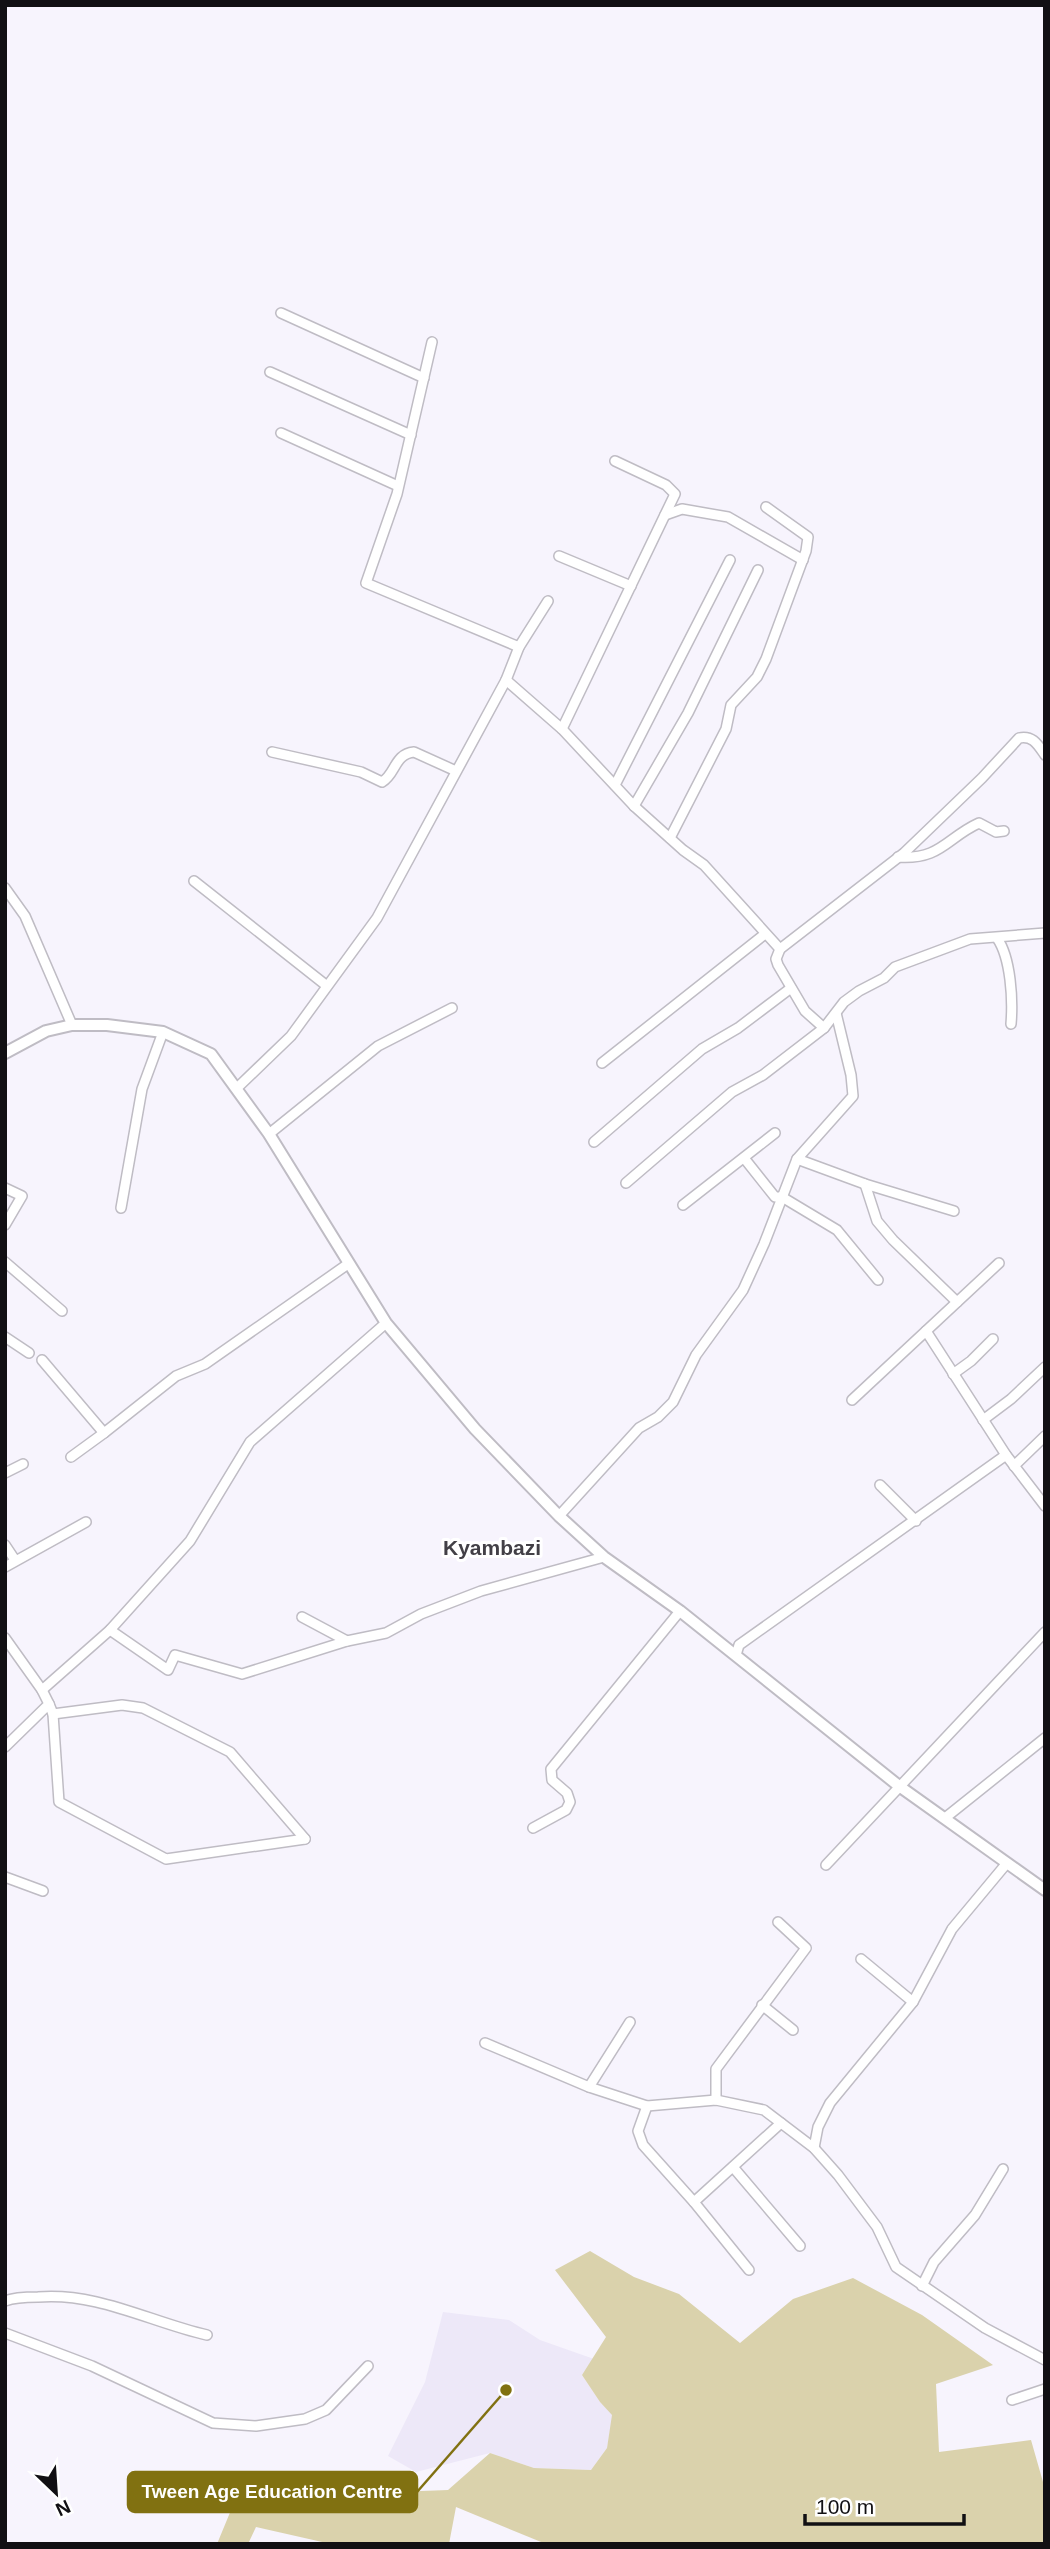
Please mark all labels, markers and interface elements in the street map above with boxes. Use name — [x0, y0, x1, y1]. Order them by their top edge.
district label: Kyambazi — [443, 1536, 541, 1559]
north arrow — [21, 2458, 91, 2528]
callout: Tween Age Education Centre — [128, 2472, 417, 2512]
text: Tween Age Education Centre — [142, 2481, 402, 2502]
scale bar — [805, 2482, 964, 2526]
text: 100 m — [816, 2495, 874, 2518]
text: N — [52, 2496, 74, 2520]

